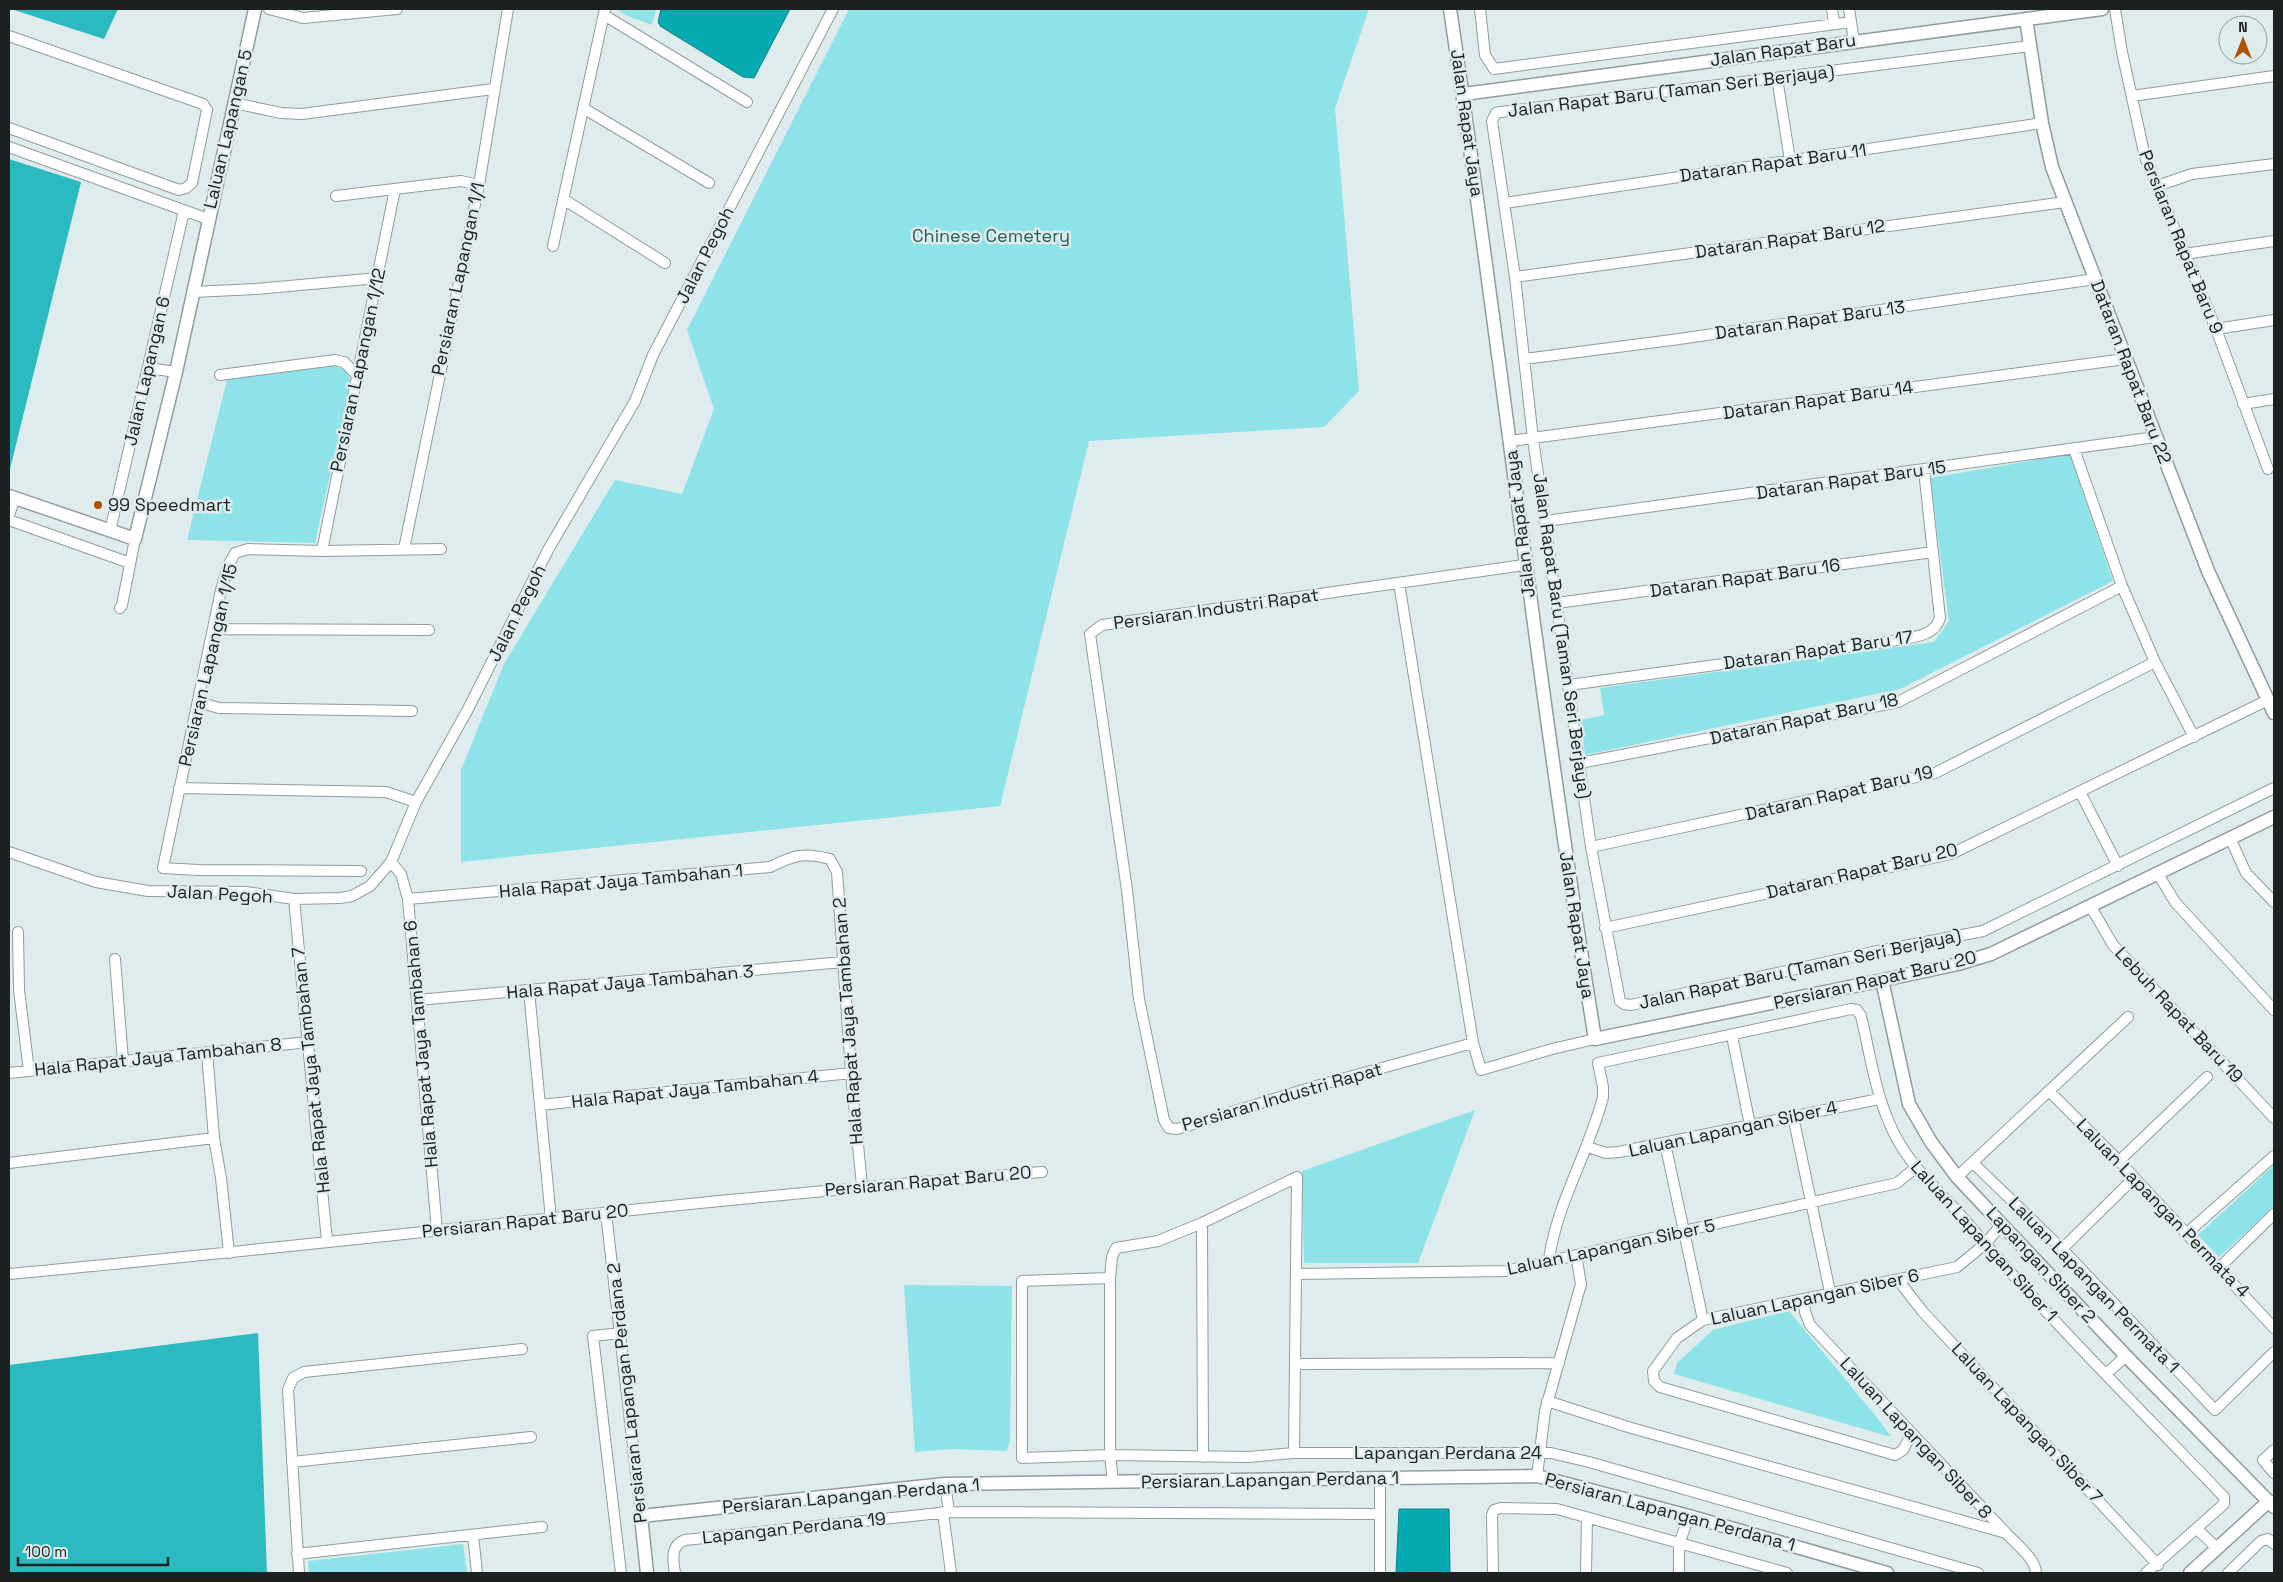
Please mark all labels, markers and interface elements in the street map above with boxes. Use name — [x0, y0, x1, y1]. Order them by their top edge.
north arrow — [2218, 15, 2268, 65]
text: N — [2238, 18, 2248, 36]
street label: Jalan Rapat Baru — [1709, 28, 1857, 71]
street label: Laluan Lapangan 5 — [198, 47, 257, 211]
street label: Jalan Rapat Jaya — [1446, 48, 1489, 198]
street label: Jalan Rapat Baru (Taman Seri Berjaya) — [1506, 59, 1835, 122]
street label: Dataran Rapat Baru 11 — [1678, 138, 1868, 187]
street label: Persiaran Rapat Baru 9 — [2134, 147, 2229, 337]
street label: Persiaran Lapangan 1/1 — [426, 180, 489, 378]
street label: Jalan Pegoh — [670, 202, 739, 307]
street label: Dataran Rapat Baru 12 — [1693, 214, 1887, 263]
park label: Chinese Cemetery — [912, 224, 1070, 247]
street label: Persiaran Lapangan 1/12 — [325, 266, 390, 474]
street label: Dataran Rapat Baru 22 — [2086, 277, 2177, 467]
street label: Jalan Lapangan 6 — [118, 294, 175, 448]
street label: Dataran Rapat Baru 13 — [1713, 295, 1907, 344]
street label: Dataran Rapat Baru 14 — [1721, 375, 1915, 424]
street label: Jalan Rapat Jaya — [1499, 449, 1540, 599]
street label: Dataran Rapat Baru 15 — [1754, 455, 1947, 504]
street label: Jalan Rapat Baru (Taman Seri Berjaya) — [1528, 472, 1597, 800]
place label: 99 Speedmart — [108, 493, 231, 516]
marker: 99 Speedmart — [92, 499, 104, 511]
street label: Dataran Rapat Baru 16 — [1648, 553, 1842, 602]
street label: Jalan Pegoh — [482, 560, 551, 665]
street label: Persiaran Lapangan 1/15 — [173, 561, 242, 769]
street label: Persiaran Industri Rapat — [1112, 583, 1320, 634]
street label: Dataran Rapat Baru 17 — [1722, 625, 1914, 674]
street label: Dataran Rapat Baru 18 — [1708, 687, 1900, 750]
street label: Dataran Rapat Baru 19 — [1743, 760, 1935, 825]
street label: Dataran Rapat Baru 20 — [1764, 837, 1960, 904]
street label: Jalan Rapat Jaya — [1555, 850, 1600, 1000]
street label: Hala Rapat Jaya Tambahan 1 — [498, 858, 744, 903]
street label: Jalan Pegoh — [167, 879, 274, 908]
street label: Hala Rapat Jaya Tambahan 2 — [827, 896, 868, 1146]
street label: Hala Rapat Jaya Tambahan 6 — [398, 919, 443, 1169]
street label: Jalan Rapat Baru (Taman Seri Berjaya) — [1637, 923, 1963, 1014]
street label: Lebuh Rapat Baru 19 — [2110, 942, 2248, 1088]
street label: Persiaran Rapat Baru 20 — [1771, 945, 1979, 1014]
street label: Hala Rapat Jaya Tambahan 7 — [286, 946, 335, 1194]
street label: Hala Rapat Jaya Tambahan 3 — [505, 959, 755, 1004]
street label: Hala Rapat Jaya Tambahan 8 — [33, 1032, 283, 1081]
street label: Persiaran Industri Rapat — [1179, 1057, 1385, 1136]
street label: Hala Rapat Jaya Tambahan 4 — [570, 1064, 820, 1113]
street label: Laluan Lapangan Siber 4 — [1626, 1095, 1839, 1162]
street label: Laluan Lapangan Permata 4 — [2072, 1113, 2255, 1302]
street label: Laluan Lapangan Siber 1 — [1906, 1155, 2063, 1326]
street label: Persiaran Rapat Baru 20 — [824, 1160, 1032, 1201]
street label: Laluan Lapangan Permata 1 — [2004, 1192, 2185, 1378]
street label: Persiaran Rapat Baru 20 — [421, 1198, 629, 1243]
street label: Lapangan Siber 2 — [1982, 1202, 2101, 1328]
street label: Laluan Lapangan Siber 5 — [1505, 1213, 1717, 1280]
street label: Persiaran Lapangan Perdana 2 — [601, 1262, 652, 1524]
street label: Laluan Lapangan Siber 6 — [1709, 1263, 1921, 1330]
street label: Laluan Lapangan Siber 7 — [1947, 1337, 2108, 1508]
street label: Laluan Lapangan Siber 8 — [1835, 1352, 1997, 1523]
street label: Lapangan Perdana 24 — [1354, 1441, 1542, 1464]
street label: Persiaran Lapangan Perdana 1 — [1141, 1466, 1399, 1493]
street label: Persiaran Lapangan Perdana 1 — [1542, 1467, 1798, 1556]
street label: Persiaran Lapangan Perdana 1 — [721, 1473, 981, 1518]
street label: Lapangan Perdana 19 — [701, 1506, 887, 1549]
scale bar — [18, 1534, 168, 1566]
text: 100 m — [25, 1542, 67, 1561]

